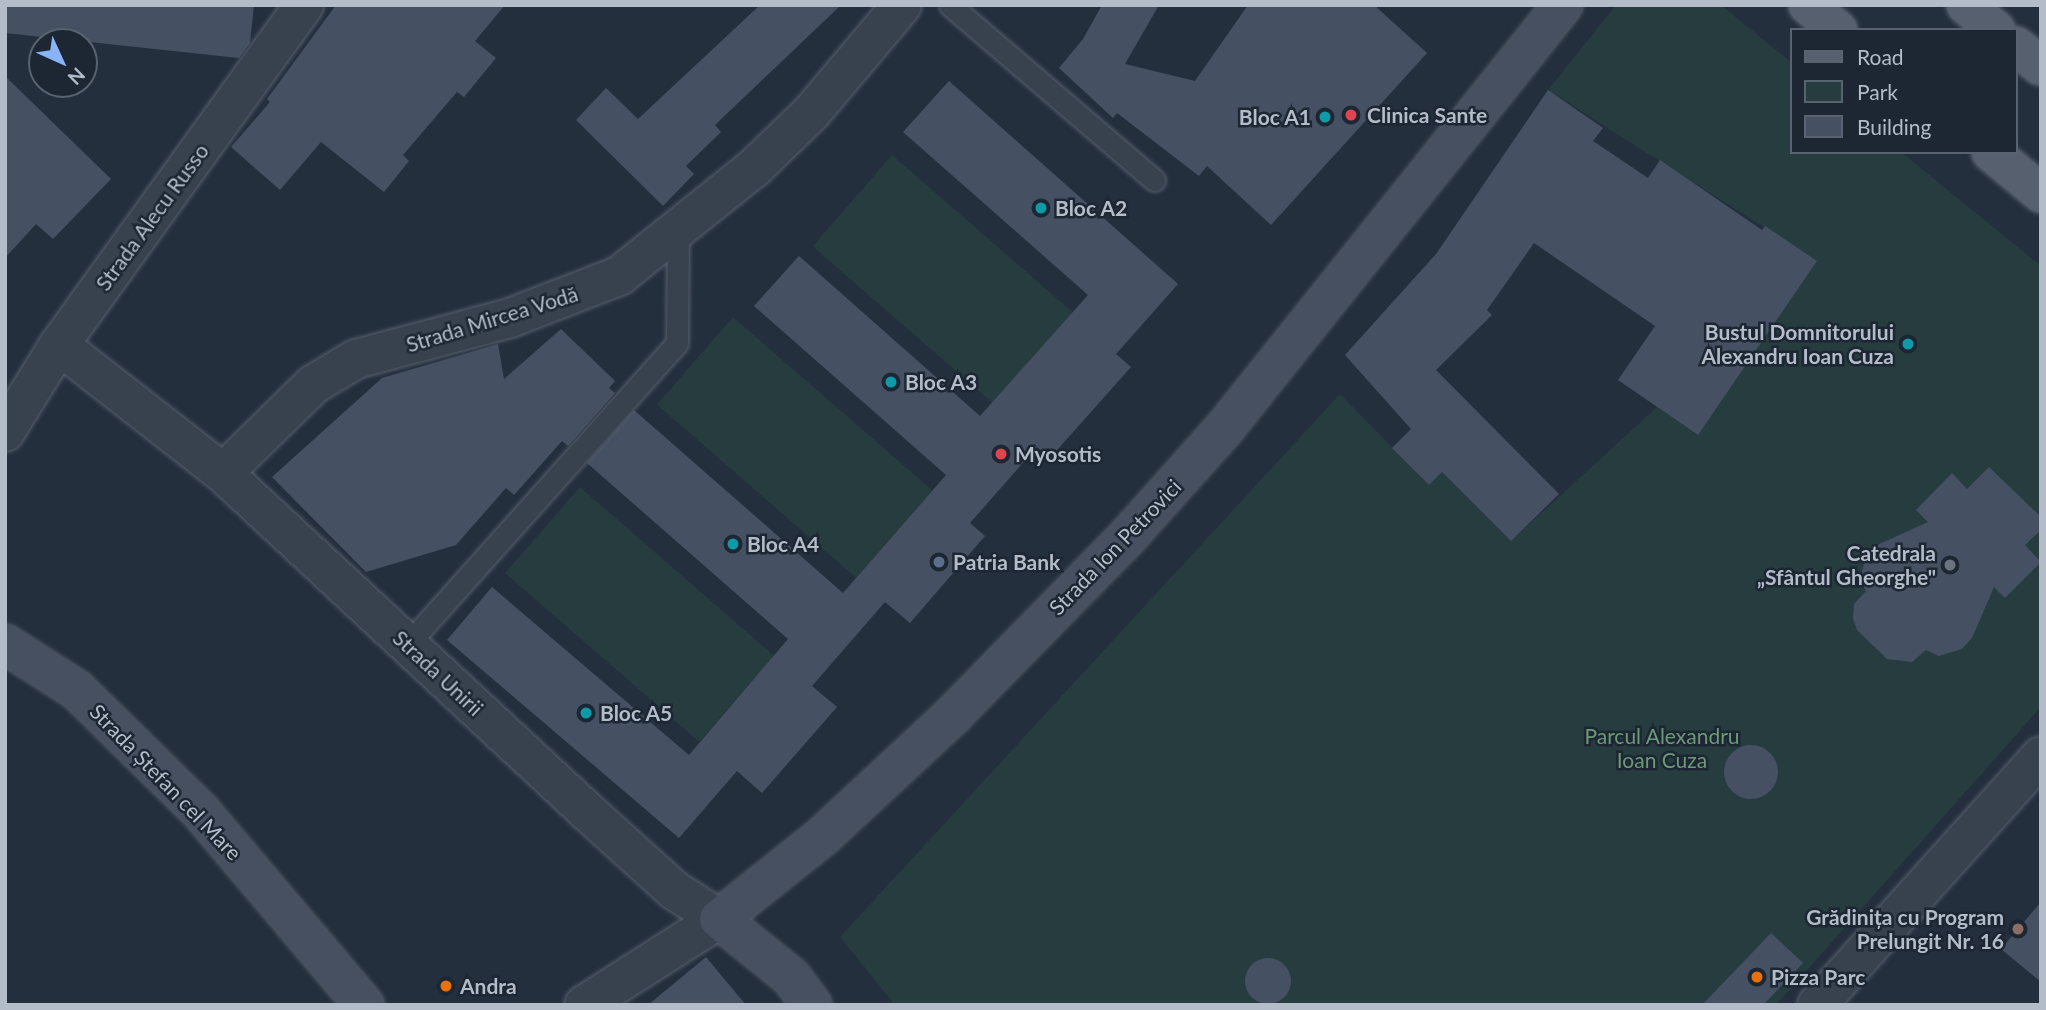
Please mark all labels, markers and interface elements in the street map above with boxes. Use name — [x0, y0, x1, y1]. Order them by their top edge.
north arrow — [28, 28, 98, 98]
legend — [1790, 28, 2018, 154]
text: Road — [1857, 44, 1904, 69]
text: N — [63, 63, 90, 90]
text: Park — [1857, 79, 1898, 104]
place label: Clinica Sante — [1367, 102, 1487, 128]
place label: Bloc A1 — [1238, 104, 1311, 130]
marker: Clinica Sante — [1341, 105, 1361, 125]
marker: Bloc A1 — [1317, 109, 1333, 125]
text: Building — [1857, 114, 1932, 139]
street label: Strada Alecu Russo — [90, 138, 214, 296]
place label: Bloc A2 — [1055, 195, 1128, 221]
marker: Bloc A2 — [1033, 200, 1049, 216]
street label: Strada Mircea Vodă — [403, 281, 581, 357]
place label: Bustul Domnitorului Alexandru Ioan Cuza — [1702, 319, 1894, 369]
marker: Bustul Domnitorului Alexandru Ioan Cuza — [1900, 336, 1916, 352]
place label: Bloc A3 — [905, 369, 978, 395]
marker: Bloc A3 — [883, 374, 899, 390]
place label: Myosotis — [1015, 441, 1101, 467]
marker: Myosotis — [993, 446, 1009, 462]
street label: Strada Ion Petrovici — [1044, 474, 1186, 620]
place label: Bloc A4 — [747, 531, 820, 557]
marker: Bloc A4 — [725, 536, 741, 552]
place label: Catedrala „Sfântul Gheorghe" — [1757, 540, 1936, 590]
place label: Patria Bank — [953, 549, 1060, 575]
marker: Patria Bank — [931, 554, 947, 570]
marker: Catedrala „Sfântul Gheorghe" — [1942, 557, 1958, 573]
street label: Strada Unirii — [388, 625, 488, 721]
street label: Strada Ștefan cel Mare — [85, 699, 247, 865]
place label: Bloc A5 — [600, 700, 673, 726]
marker: Bloc A5 — [578, 705, 594, 721]
park label: Parcul Alexandru Ioan Cuza — [1584, 723, 1740, 773]
place label: Grădinița cu Program Prelungit Nr. 16 — [1806, 904, 2004, 954]
marker: Grădinița cu Program Prelungit Nr. 16 — [2010, 921, 2026, 937]
place label: Pizza Parc — [1771, 964, 1865, 990]
marker: Pizza Parc — [1749, 969, 1765, 985]
place label: Andra — [460, 973, 517, 999]
marker: Andra — [438, 978, 454, 994]

